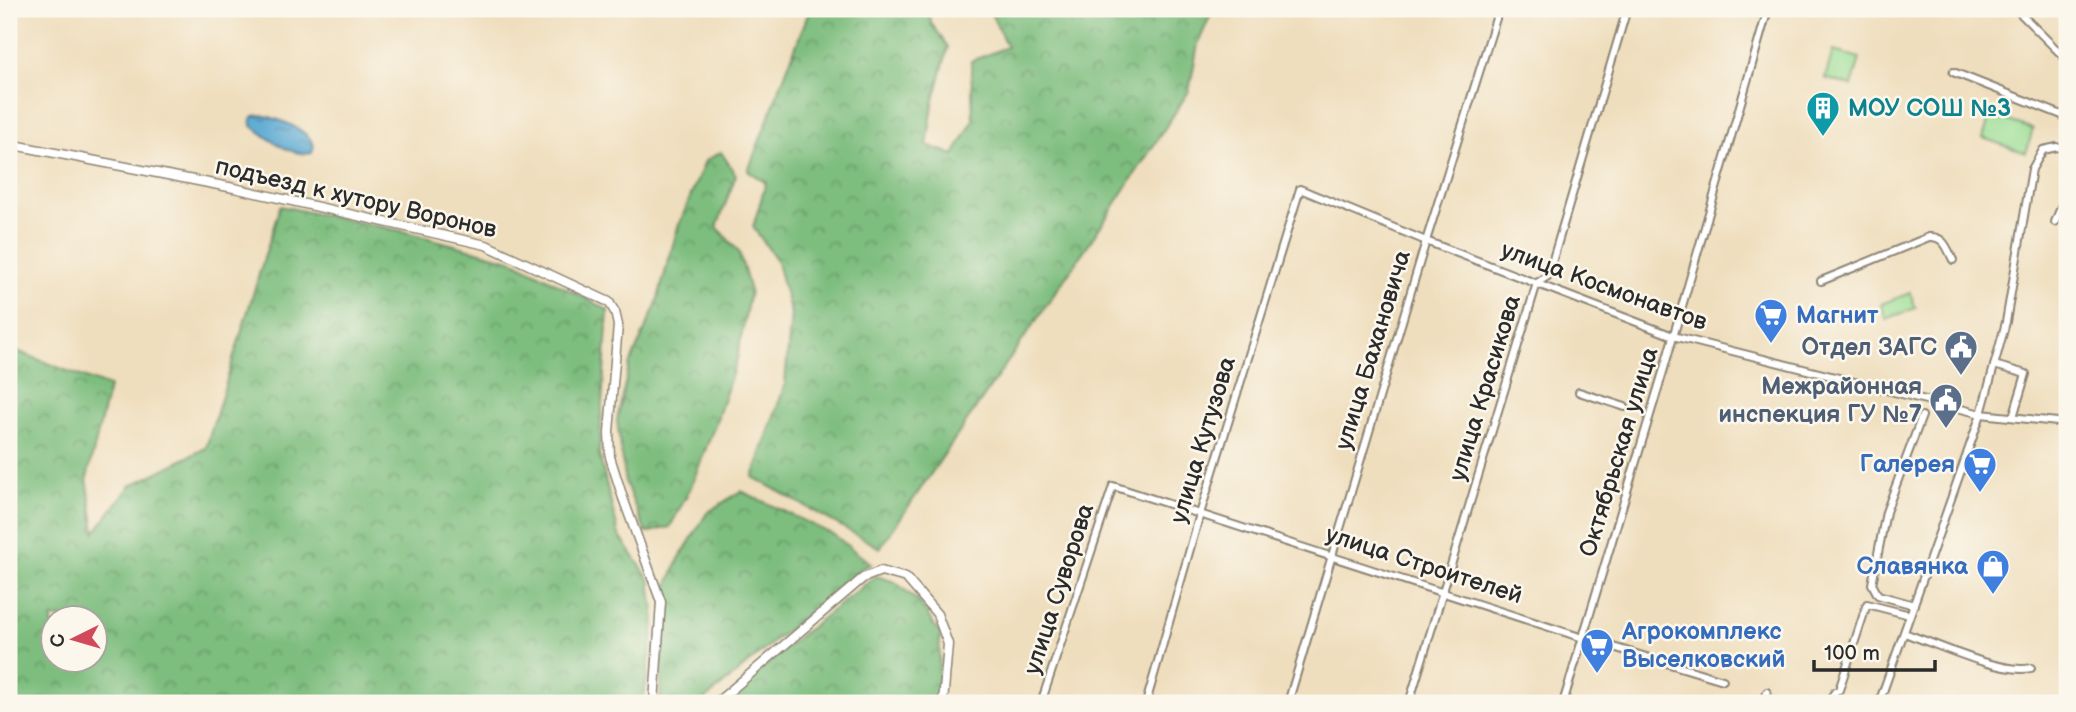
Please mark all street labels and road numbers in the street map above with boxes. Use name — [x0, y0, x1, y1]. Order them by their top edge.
street label: подъезд к хутору Воронов — [213, 152, 500, 245]
street label: улица Космонавтов — [1497, 235, 1711, 337]
street label: улица Бахановича — [1329, 247, 1417, 453]
street label: улица Красикова — [1443, 292, 1527, 484]
street label: Октябрьская улица — [1573, 344, 1665, 560]
street label: улица Кутузова — [1164, 353, 1242, 527]
street label: улица Суворова — [1018, 500, 1100, 678]
street label: улица Строителей — [1322, 520, 1526, 610]

